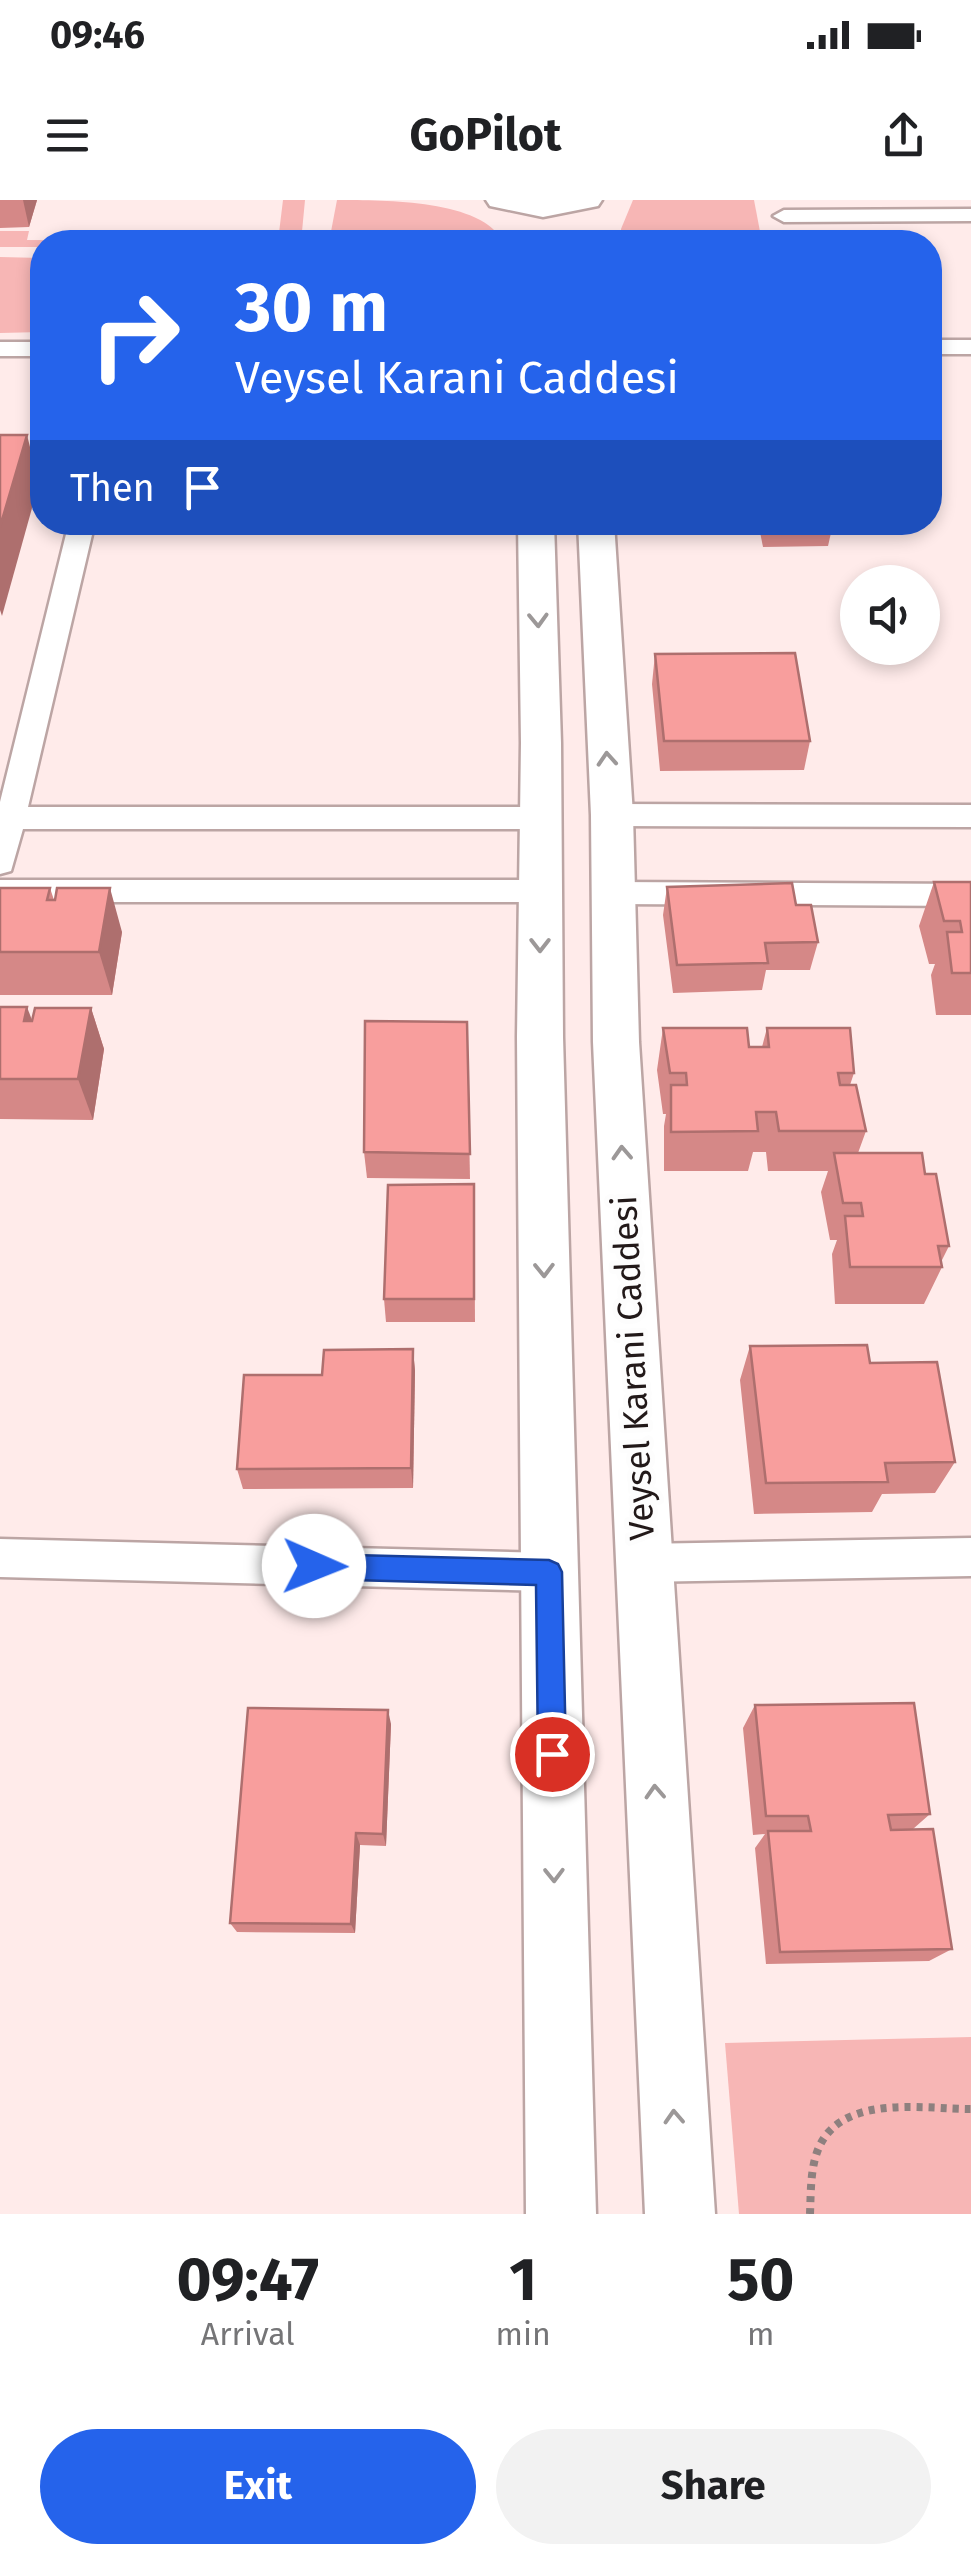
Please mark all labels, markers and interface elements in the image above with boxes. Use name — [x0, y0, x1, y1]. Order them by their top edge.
text: 09:46 — [50, 12, 145, 58]
icon: menu — [40, 108, 95, 163]
text: GoPilot — [410, 108, 561, 162]
icon: share — [876, 108, 931, 163]
text: 30 m — [235, 266, 388, 350]
icon: right — [70, 270, 200, 400]
text: Veysel Karani Caddesi — [235, 351, 679, 405]
icon: arrive — [175, 460, 230, 515]
text: Then — [70, 465, 155, 511]
map controls — [840, 565, 940, 665]
button: sound — [840, 565, 940, 665]
one-way arrow — [528, 612, 549, 628]
one-way arrow — [597, 750, 618, 766]
one-way arrow — [529, 938, 551, 953]
one-way arrow — [612, 1145, 633, 1161]
street label: Veysel Karani Caddesi — [603, 1194, 663, 1542]
one-way arrow — [533, 1262, 554, 1278]
position arrow — [262, 1514, 366, 1618]
pin — [510, 1712, 595, 1797]
icon: arrive — [525, 1727, 580, 1782]
one-way arrow — [645, 1784, 666, 1800]
one-way arrow — [544, 1867, 565, 1883]
one-way arrow — [664, 2108, 685, 2124]
text: 09:47 — [177, 2244, 319, 2316]
text: 1 — [509, 2244, 537, 2316]
text: 50 — [727, 2244, 794, 2316]
text: Arrival — [201, 2315, 295, 2353]
text: min — [496, 2315, 551, 2353]
text: m — [747, 2315, 775, 2353]
button: Exit — [40, 2429, 476, 2544]
button: Share — [496, 2429, 931, 2544]

